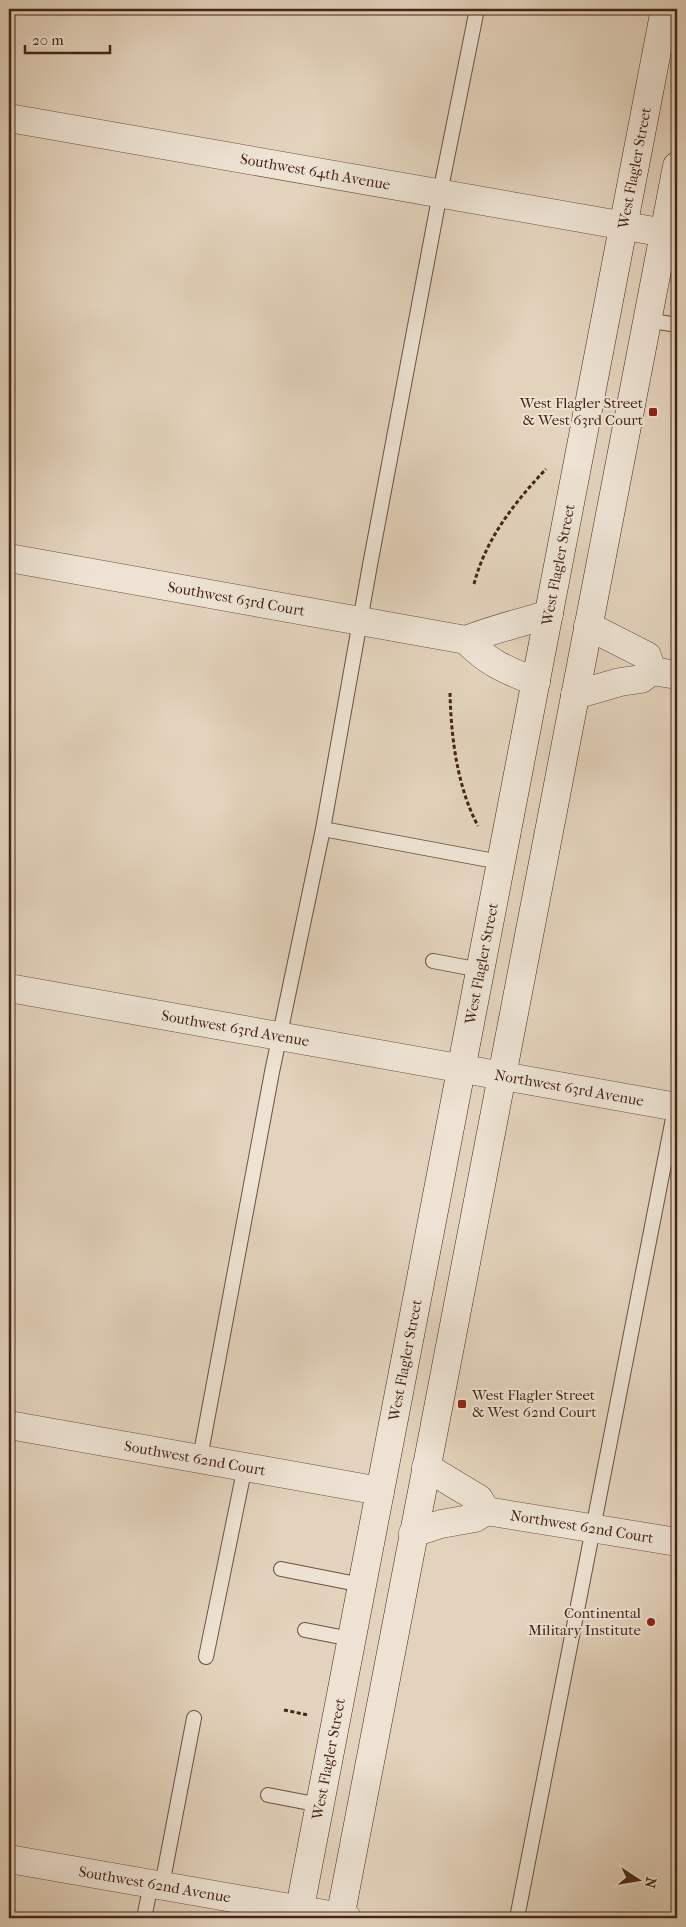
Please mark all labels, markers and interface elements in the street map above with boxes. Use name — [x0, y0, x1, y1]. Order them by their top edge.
scale bar — [25, 22, 110, 54]
text: 20 m — [32, 31, 64, 49]
street label: West Flagler Street — [614, 105, 655, 231]
street label: Southwest 64th Avenue — [239, 150, 392, 194]
place label: West Flagler Street & West 63rd Court — [519, 394, 644, 429]
marker: West Flagler Street & West 63rd Court — [647, 406, 659, 418]
street label: West Flagler Street — [537, 502, 579, 628]
street label: Southwest 63rd Court — [166, 578, 307, 620]
street label: West Flagler Street — [461, 901, 502, 1027]
street label: Southwest 63rd Avenue — [160, 1006, 311, 1050]
street label: Northwest 63rd Avenue — [493, 1066, 646, 1110]
street label: West Flagler Street — [385, 1297, 426, 1423]
place label: West Flagler Street & West 62nd Court — [471, 1386, 597, 1421]
marker: West Flagler Street & West 62nd Court — [456, 1398, 468, 1410]
street label: Southwest 62nd Court — [123, 1437, 268, 1480]
street label: Northwest 62nd Court — [509, 1506, 655, 1547]
place label: Continental Military Institute — [528, 1604, 642, 1639]
marker: Continental Military Institute — [645, 1616, 657, 1628]
street label: West Flagler Street — [308, 1696, 349, 1822]
north arrow — [614, 1854, 664, 1904]
street label: Southwest 62nd Avenue — [77, 1862, 233, 1907]
text: N — [641, 1876, 660, 1890]

